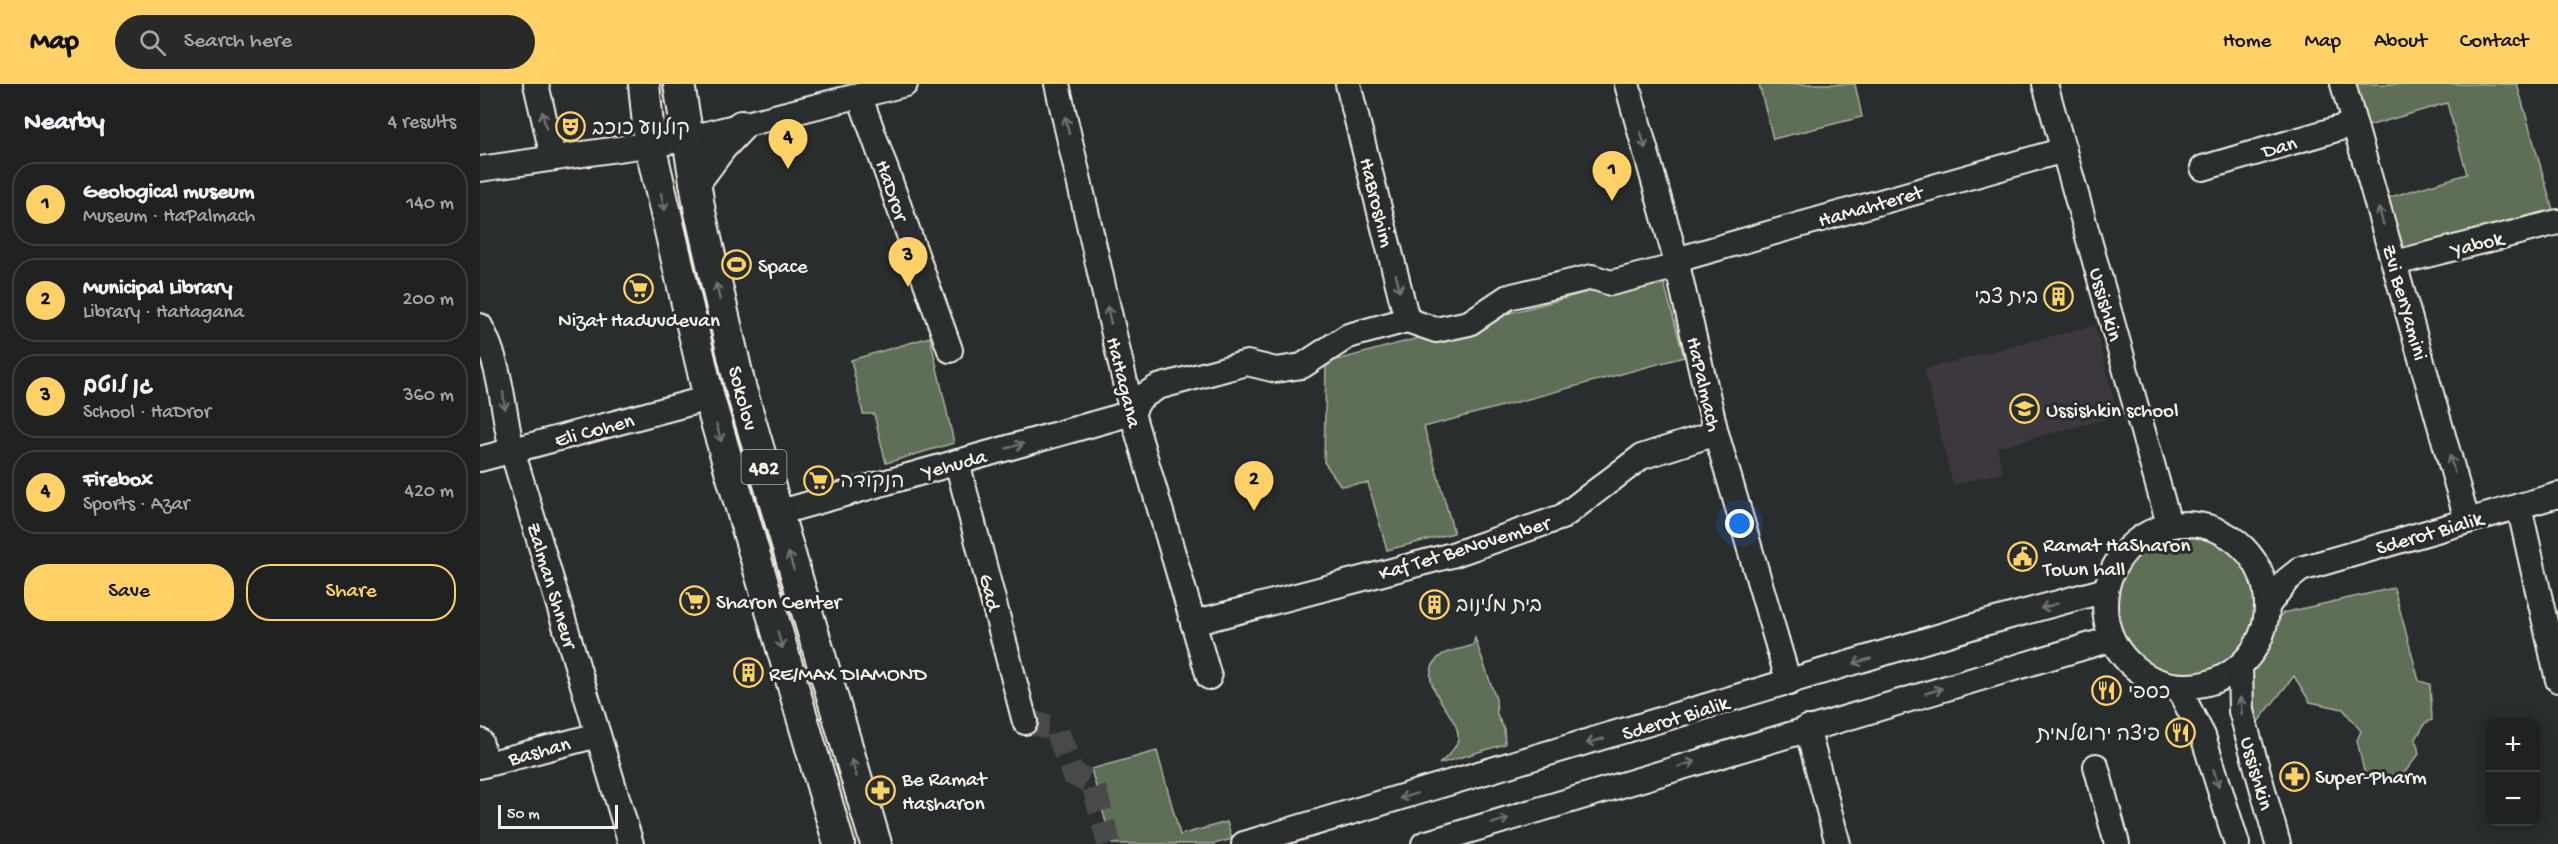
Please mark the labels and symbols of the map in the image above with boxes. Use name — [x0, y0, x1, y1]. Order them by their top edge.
one-way arrow — [538, 111, 550, 130]
theatre icon: קולנוע כוכב — [555, 111, 587, 143]
place label: קולנוע כוכב — [592, 116, 690, 143]
one-way arrow — [1060, 116, 1072, 135]
pin: 4 — [768, 120, 808, 169]
one-way arrow — [1638, 130, 1649, 149]
street label: Dan — [2258, 132, 2300, 167]
pin: 1 — [1592, 152, 1632, 201]
street label: HaBroshim — [1351, 156, 1398, 250]
street label: HaDror — [868, 157, 912, 227]
street label: HaMahteret — [1816, 181, 1928, 235]
one-way arrow — [658, 193, 670, 212]
one-way arrow — [2375, 207, 2386, 226]
street label: Yabok — [2447, 227, 2509, 265]
pin: 3 — [888, 238, 928, 287]
street label: Zvi BenYamini — [2374, 242, 2431, 364]
sports icon: Space — [721, 249, 753, 281]
place label: Space — [758, 256, 809, 281]
street label: Ussishkin — [2081, 265, 2126, 344]
supermarket icon: Nizat Haduvdevan — [623, 272, 655, 304]
one-way arrow — [1393, 274, 1405, 293]
building icon: בית צבי — [2043, 280, 2075, 312]
one-way arrow — [712, 283, 724, 302]
place label: בית צבי — [1974, 287, 2038, 312]
one-way arrow — [1103, 306, 1115, 325]
place label: Nizat Haduvdevan — [558, 310, 720, 335]
street label: HaHagana — [1098, 335, 1145, 432]
street label: HaPalmach — [1679, 335, 1725, 435]
street label: Sokolov — [720, 364, 761, 434]
one-way arrow — [499, 391, 510, 411]
school or university icon: Ussishkin school — [2009, 393, 2041, 425]
place label: Ussishkin school — [2046, 400, 2179, 425]
street label: Eli Cohen — [552, 410, 638, 455]
one-way arrow — [714, 423, 725, 442]
one-way arrow — [1005, 440, 1024, 451]
street label: Yehuda — [918, 445, 991, 487]
road number: 482 — [742, 450, 786, 484]
one-way arrow — [2445, 455, 2457, 474]
pin: 2 — [1234, 462, 1274, 511]
supermarket icon: הנקודה — [803, 464, 835, 496]
place label: הנקודה — [840, 471, 904, 496]
street label: Sderot Bialik — [2374, 507, 2489, 563]
your location — [1725, 509, 1754, 538]
street label: Kaf Tet BeNovember — [1376, 512, 1555, 588]
street label: Zalman Shneur — [519, 520, 581, 654]
place label: Ramat HaSharon Town hall — [2042, 535, 2190, 584]
public building icon: Ramat HaSharon Town hall — [2006, 540, 2038, 572]
one-way arrow — [785, 552, 796, 571]
street label: Gad — [971, 572, 1005, 616]
supermarket icon: Sharon Center — [679, 585, 711, 617]
building icon: בית מלינוב — [1419, 588, 1451, 620]
place label: Sharon Center — [716, 592, 843, 617]
place label: בית מלינוב — [1456, 593, 1542, 620]
one-way arrow — [2040, 600, 2059, 612]
one-way arrow — [775, 630, 786, 649]
one-way arrow — [1853, 656, 1872, 667]
building icon: RE/MAX DIAMOND — [732, 657, 764, 689]
place label: RE/MAX DIAMOND — [769, 664, 927, 689]
restaurant icon: כספי — [2091, 675, 2123, 707]
place label: כספי — [2128, 682, 2170, 707]
one-way arrow — [1924, 685, 1943, 696]
street label: Sderot Bialik — [1620, 692, 1735, 748]
one-way arrow — [2236, 697, 2247, 717]
restaurant icon: פיצה ירושלמית — [2165, 717, 2197, 749]
place label: פיצה ירושלמית — [2036, 722, 2160, 749]
street label: Bashan — [505, 733, 574, 774]
street label: Ussishkin — [2232, 734, 2277, 813]
one-way arrow — [1586, 736, 1605, 747]
one-way arrow — [1677, 758, 1696, 769]
one-way arrow — [847, 759, 858, 778]
pharmacy icon: Super-Pharm — [2278, 760, 2310, 792]
place label: Super-Pharm — [2315, 767, 2427, 792]
one-way arrow — [2212, 768, 2223, 787]
place label: Be Ramat Hasharon — [901, 769, 989, 818]
pharmacy icon: Be Ramat Hasharon — [865, 774, 897, 806]
one-way arrow — [1399, 791, 1418, 802]
scale bar — [498, 802, 618, 830]
one-way arrow — [1490, 815, 1509, 826]

